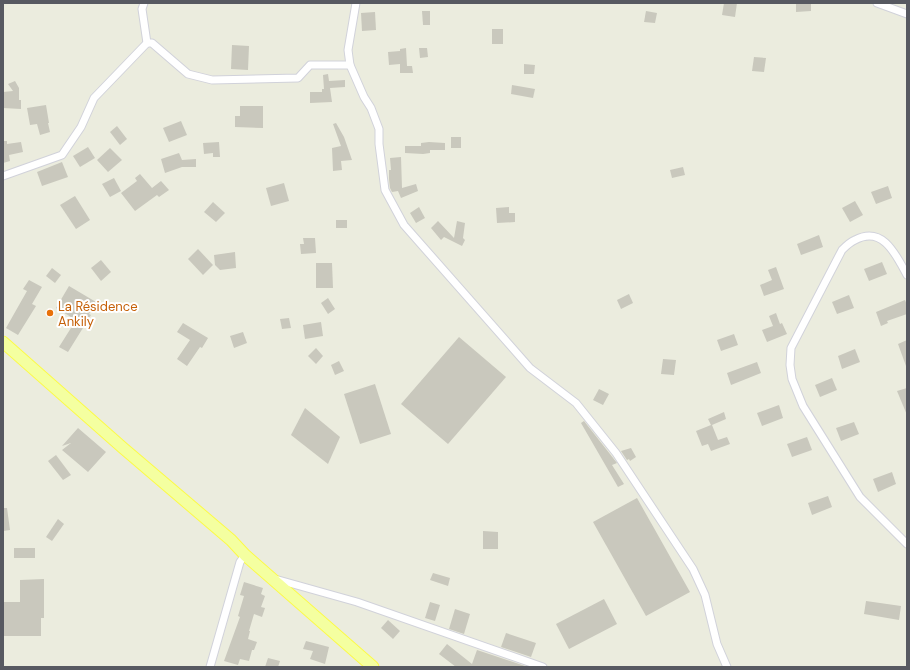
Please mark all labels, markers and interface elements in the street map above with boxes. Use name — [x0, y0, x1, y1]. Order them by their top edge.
place label: La Résidence Ankily — [58, 298, 138, 330]
marker: La Résidence Ankily — [45, 308, 55, 318]

